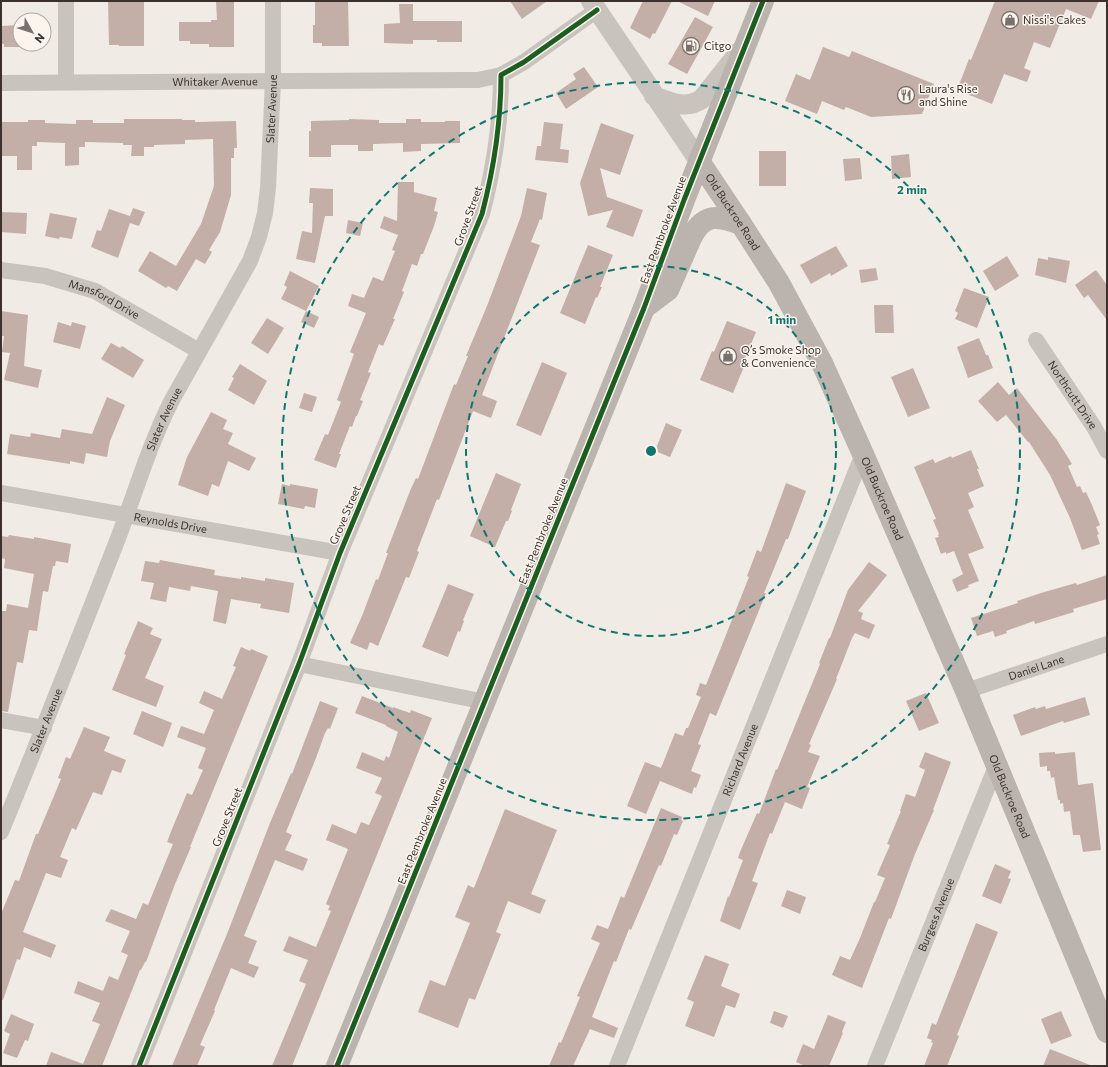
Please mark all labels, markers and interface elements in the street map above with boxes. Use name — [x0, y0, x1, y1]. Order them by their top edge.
shop icon: Nissi's Cakes — [1000, 10, 1020, 30]
north arrow — [12, 12, 52, 52]
place label: Nissi's Cakes — [1023, 13, 1086, 26]
text: N — [33, 31, 48, 46]
fuel station icon: Citgo — [681, 36, 701, 56]
place label: Citgo — [704, 39, 732, 52]
street label: Whitaker Avenue — [172, 74, 258, 88]
street label: Slater Avenue — [263, 74, 279, 143]
place label: Laura's Rise and Shine — [919, 82, 978, 108]
restaurant icon: Laura's Rise and Shine — [896, 85, 916, 105]
street label: Old Buckroe Road — [703, 171, 763, 252]
street label: East Pembroke Avenue — [637, 174, 688, 285]
text: 2 min — [897, 182, 927, 196]
street label: Grove Street — [451, 184, 485, 248]
street label: Mansford Drive — [67, 276, 142, 321]
text: 1 min — [768, 312, 796, 326]
place label: Q’s Smoke Shop & Convenience — [741, 343, 821, 369]
shop icon: Q’s Smoke Shop & Convenience — [718, 346, 738, 366]
street label: Northcutt Drive — [1046, 358, 1101, 431]
street label: Slater Avenue — [143, 385, 184, 452]
centre of rings — [644, 444, 658, 458]
street label: Old Buckroe Road — [859, 455, 907, 542]
street label: East Pembroke Avenue — [515, 476, 570, 586]
street label: Grove Street — [326, 483, 363, 546]
street label: Reynolds Drive — [133, 510, 208, 535]
street label: Daniel Lane — [1007, 652, 1066, 682]
street label: Slater Avenue — [27, 686, 64, 755]
street label: Richard Avenue — [719, 721, 760, 798]
street label: Old Buckroe Road — [987, 752, 1033, 840]
street label: East Pembroke Avenue — [394, 776, 449, 886]
street label: Grove Street — [209, 785, 245, 849]
street label: Burgess Avenue — [915, 876, 956, 953]

